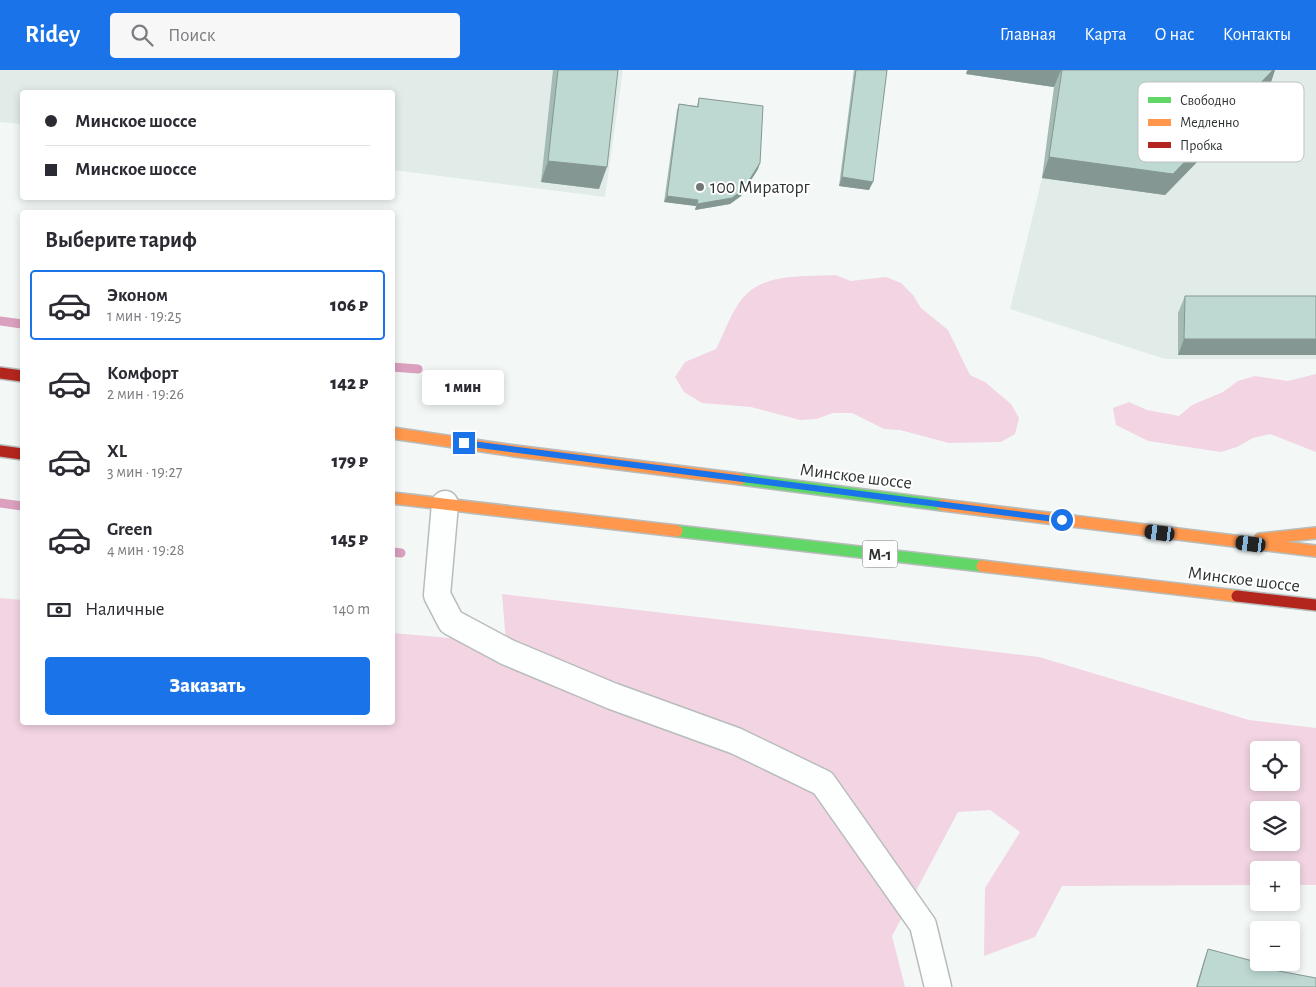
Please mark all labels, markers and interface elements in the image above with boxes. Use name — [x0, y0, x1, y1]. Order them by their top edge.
search box — [110, 13, 460, 58]
icon: search — [128, 21, 156, 49]
text: Ridey — [25, 23, 80, 47]
text: Поиск — [168, 26, 216, 45]
text: Главная — [1000, 26, 1056, 44]
text: Карта — [1084, 26, 1126, 44]
text: О нас — [1154, 26, 1195, 44]
text: Контакты — [1223, 26, 1291, 44]
legend — [1138, 82, 1304, 162]
text: Свободно — [1180, 94, 1236, 108]
text: Минское шоссе — [75, 112, 197, 131]
text: Медленно — [1180, 116, 1239, 130]
text: Пробка — [1180, 139, 1223, 153]
text: Минское шоссе — [75, 160, 197, 179]
place label: 100 Мираторг — [710, 179, 810, 197]
marker: 100 Мираторг — [694, 181, 706, 193]
text: Выберите тариф — [45, 229, 197, 251]
icon: car — [47, 283, 92, 328]
text: Эконом — [107, 286, 168, 305]
text: 106 ₽ — [330, 296, 368, 315]
text: 1 мин · 19:25 — [107, 308, 181, 324]
icon: car — [47, 361, 92, 406]
text: Комфорт — [107, 364, 178, 383]
callout: 1 мин — [423, 370, 505, 406]
text: 142 ₽ — [330, 374, 368, 393]
text: 1 мин — [445, 379, 481, 395]
text: 2 мин · 19:26 — [107, 386, 184, 402]
route end — [453, 432, 475, 454]
icon: car — [47, 439, 92, 484]
text: XL — [107, 442, 127, 461]
text: 179 ₽ — [331, 452, 368, 471]
street label: Минское шоссе — [799, 461, 913, 493]
text: 3 мин · 19:27 — [107, 464, 182, 480]
route start — [1051, 509, 1073, 531]
icon: car — [47, 517, 92, 562]
text: Green — [107, 520, 153, 539]
car — [1144, 524, 1175, 542]
text: 145 ₽ — [331, 530, 368, 549]
car — [1235, 535, 1266, 553]
road number: М-1 — [862, 540, 898, 568]
text: 4 мин · 19:28 — [107, 542, 184, 558]
street label: Минское шоссе — [1187, 564, 1301, 596]
icon: cash — [45, 596, 73, 624]
text: Наличные — [85, 600, 165, 619]
text: 140 m — [333, 601, 370, 617]
button: Заказать — [45, 657, 370, 715]
map controls — [1250, 741, 1300, 971]
button: locate — [1250, 741, 1300, 791]
button: layers — [1250, 801, 1300, 851]
button: + — [1250, 861, 1300, 911]
button: − — [1250, 921, 1300, 971]

